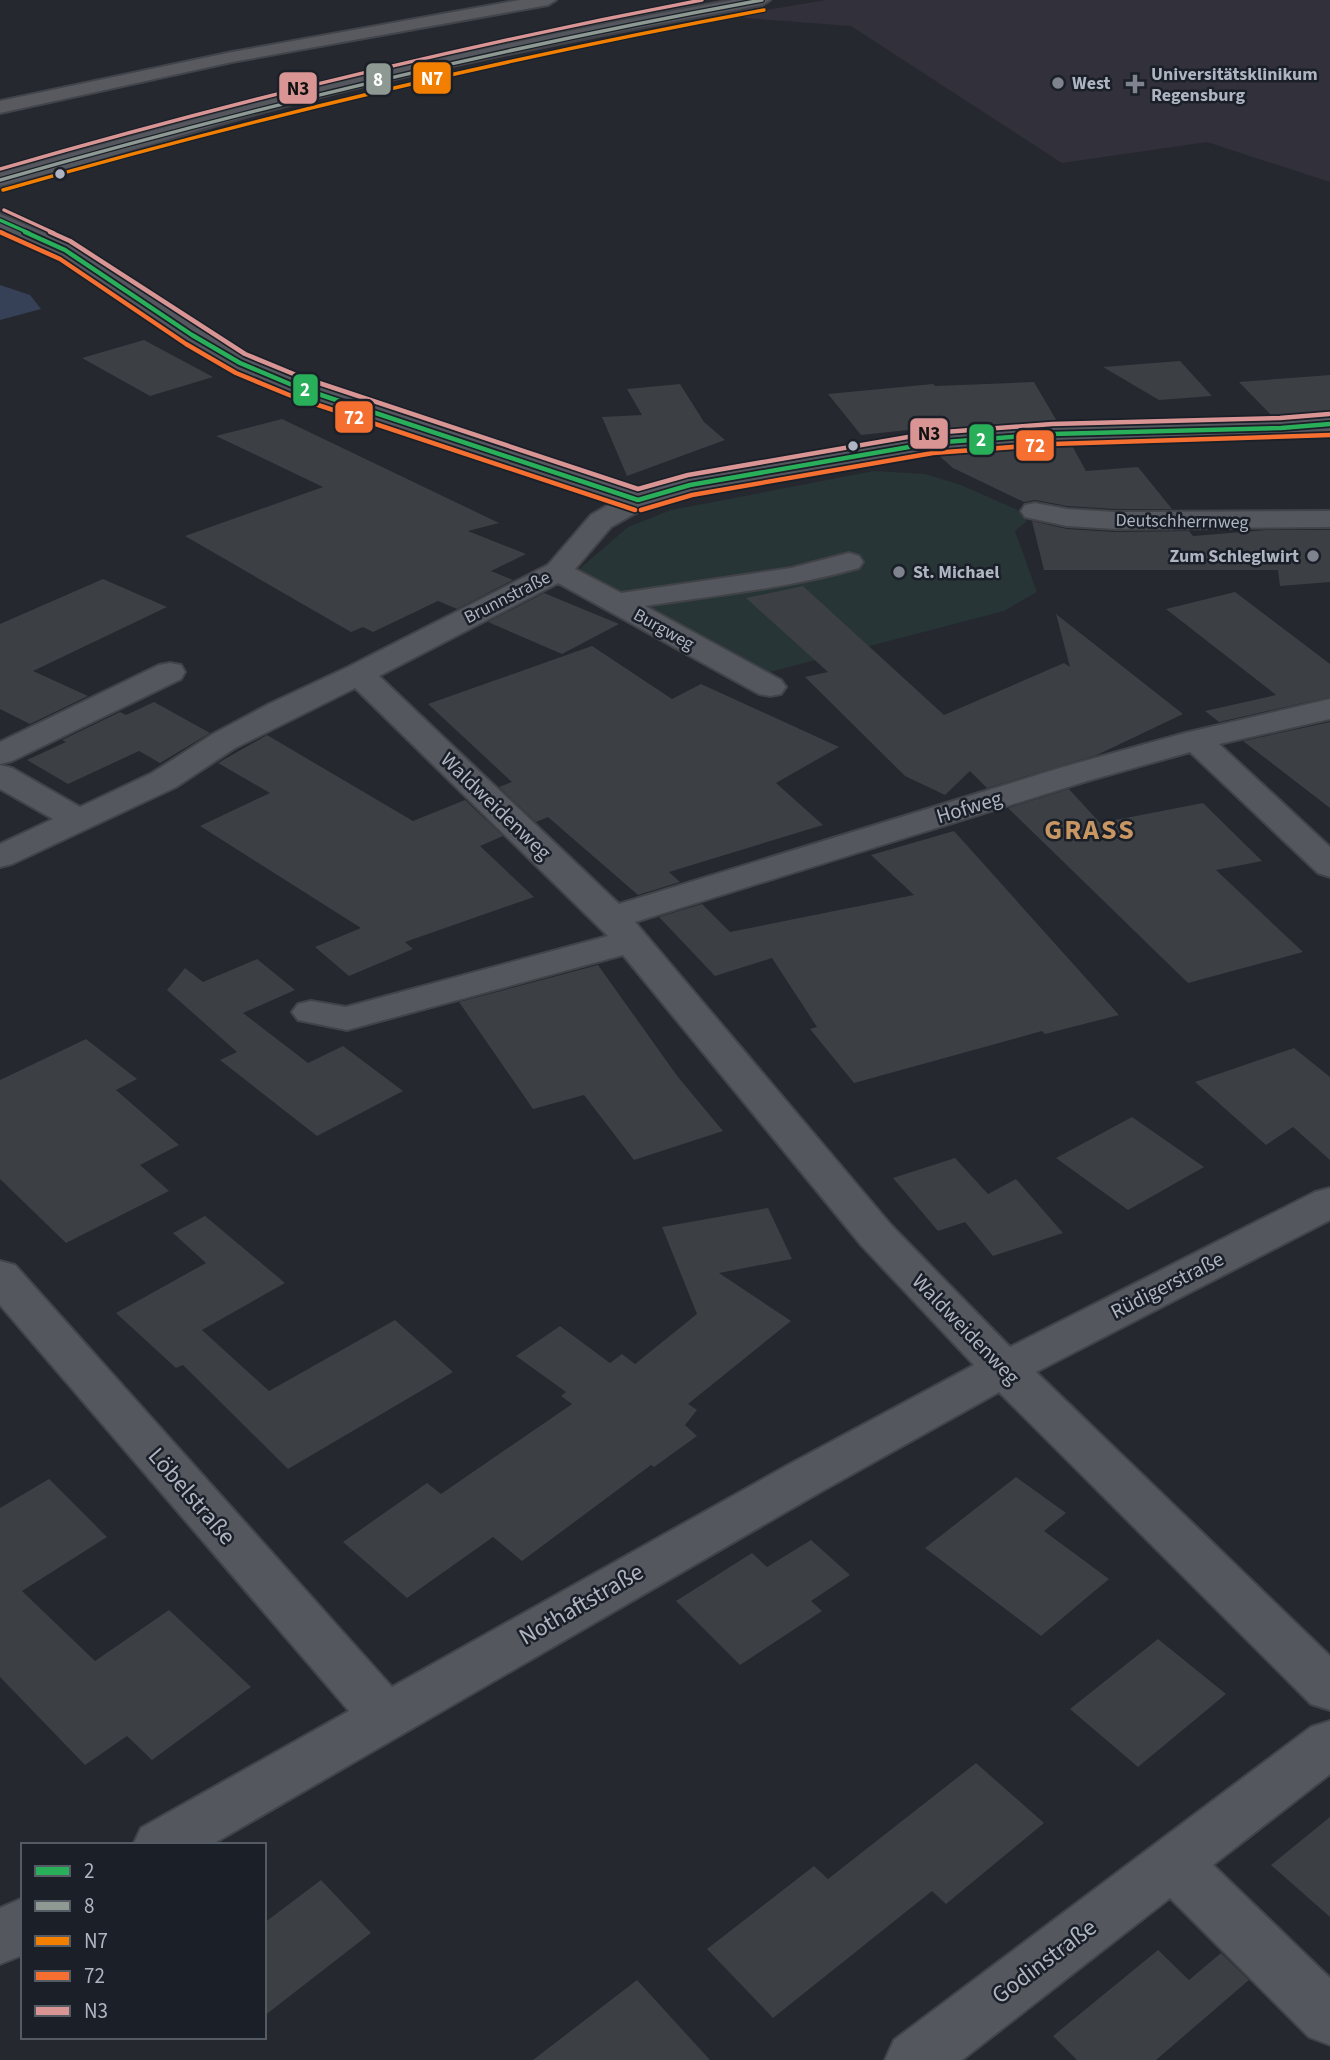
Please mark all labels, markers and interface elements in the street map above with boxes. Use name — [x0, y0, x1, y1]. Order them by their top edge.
line badge: N7 — [412, 61, 452, 95]
line badge: 8 — [365, 62, 392, 96]
place label: Universitätsklinikum Regensburg — [1151, 62, 1318, 108]
text: N7 — [421, 66, 443, 93]
text: 8 — [373, 67, 383, 94]
line badge: N3 — [278, 71, 318, 105]
place label: West — [1072, 71, 1111, 96]
marker: Universitätsklinikum Regensburg — [1125, 74, 1145, 94]
marker: West — [1050, 75, 1066, 91]
text: N3 — [287, 76, 309, 103]
unlabelled marker — [53, 167, 67, 181]
line badge: 2 — [292, 373, 319, 407]
text: 2 — [300, 377, 310, 404]
line badge: 72 — [334, 400, 374, 434]
text: 72 — [344, 405, 364, 432]
line badge: N3 — [909, 417, 949, 450]
text: N3 — [918, 421, 940, 448]
line badge: 2 — [968, 423, 995, 456]
text: 2 — [976, 427, 986, 454]
line badge: 72 — [1015, 429, 1055, 462]
text: 72 — [1025, 433, 1045, 460]
unlabelled marker — [846, 439, 860, 453]
street label: Deutschherrnweg — [1115, 508, 1249, 535]
place label: Zum Schleglwirt — [1170, 544, 1299, 569]
marker: Zum Schleglwirt — [1305, 548, 1321, 564]
place label: St. Michael — [913, 560, 1000, 585]
marker: St. Michael — [891, 564, 907, 580]
street label: Brunnstraße — [460, 565, 555, 630]
street label: Burgweg — [629, 602, 699, 656]
street label: Waldweidenweg — [434, 745, 558, 867]
street label: Hofweg — [933, 783, 1006, 831]
district label: GRASS — [1044, 810, 1136, 850]
street label: Rüdigerstraße — [1105, 1244, 1229, 1326]
street label: Waldweidenweg — [905, 1267, 1027, 1391]
street label: Löbelstraße — [139, 1440, 244, 1553]
street label: Nothaftstraße — [512, 1555, 650, 1654]
legend — [21, 1843, 266, 2039]
text: 2 — [84, 1856, 94, 1886]
text: 8 — [84, 1891, 94, 1921]
street label: Godinstraße — [984, 1910, 1104, 2013]
text: N7 — [84, 1926, 108, 1956]
text: 72 — [84, 1961, 105, 1991]
text: N3 — [84, 1996, 108, 2026]

